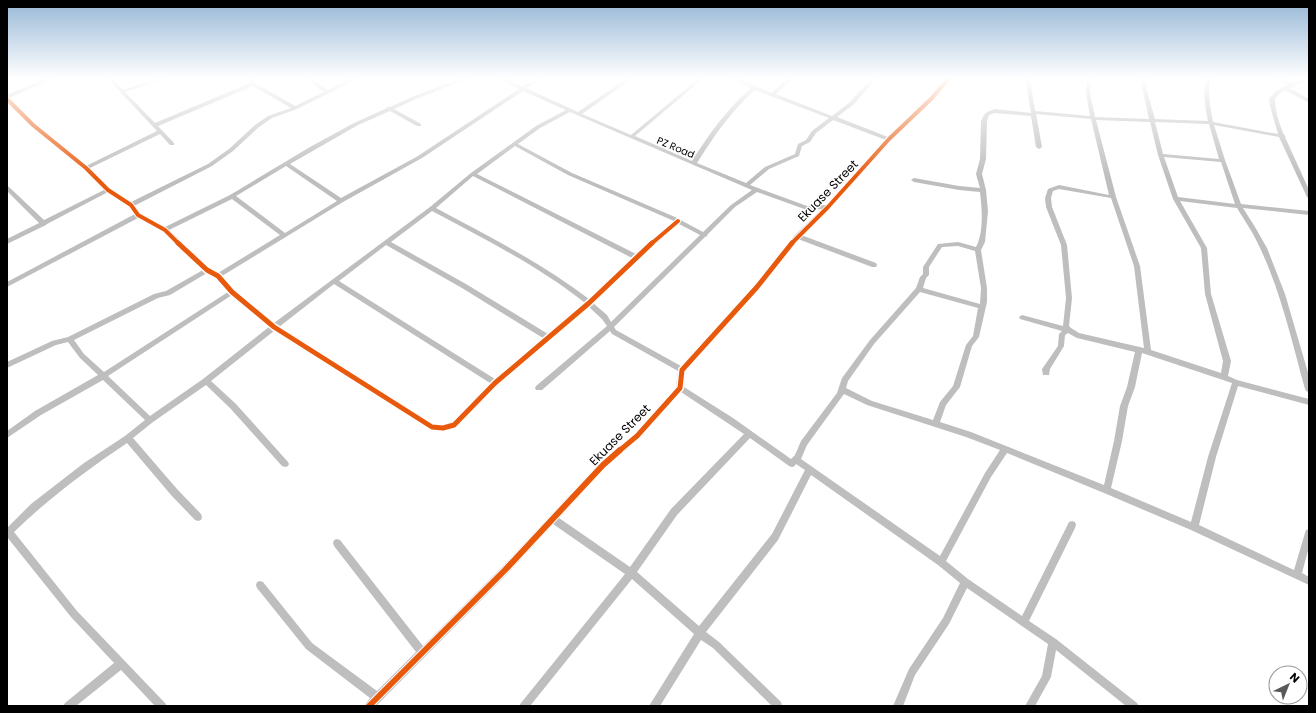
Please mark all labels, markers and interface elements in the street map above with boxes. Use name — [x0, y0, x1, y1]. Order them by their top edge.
street label: PZ Road — [655, 133, 697, 162]
street label: Ekuase Street — [794, 156, 862, 225]
street label: Ekuase Street — [585, 400, 654, 469]
north arrow — [1268, 665, 1308, 705]
text: N — [1286, 669, 1303, 686]

